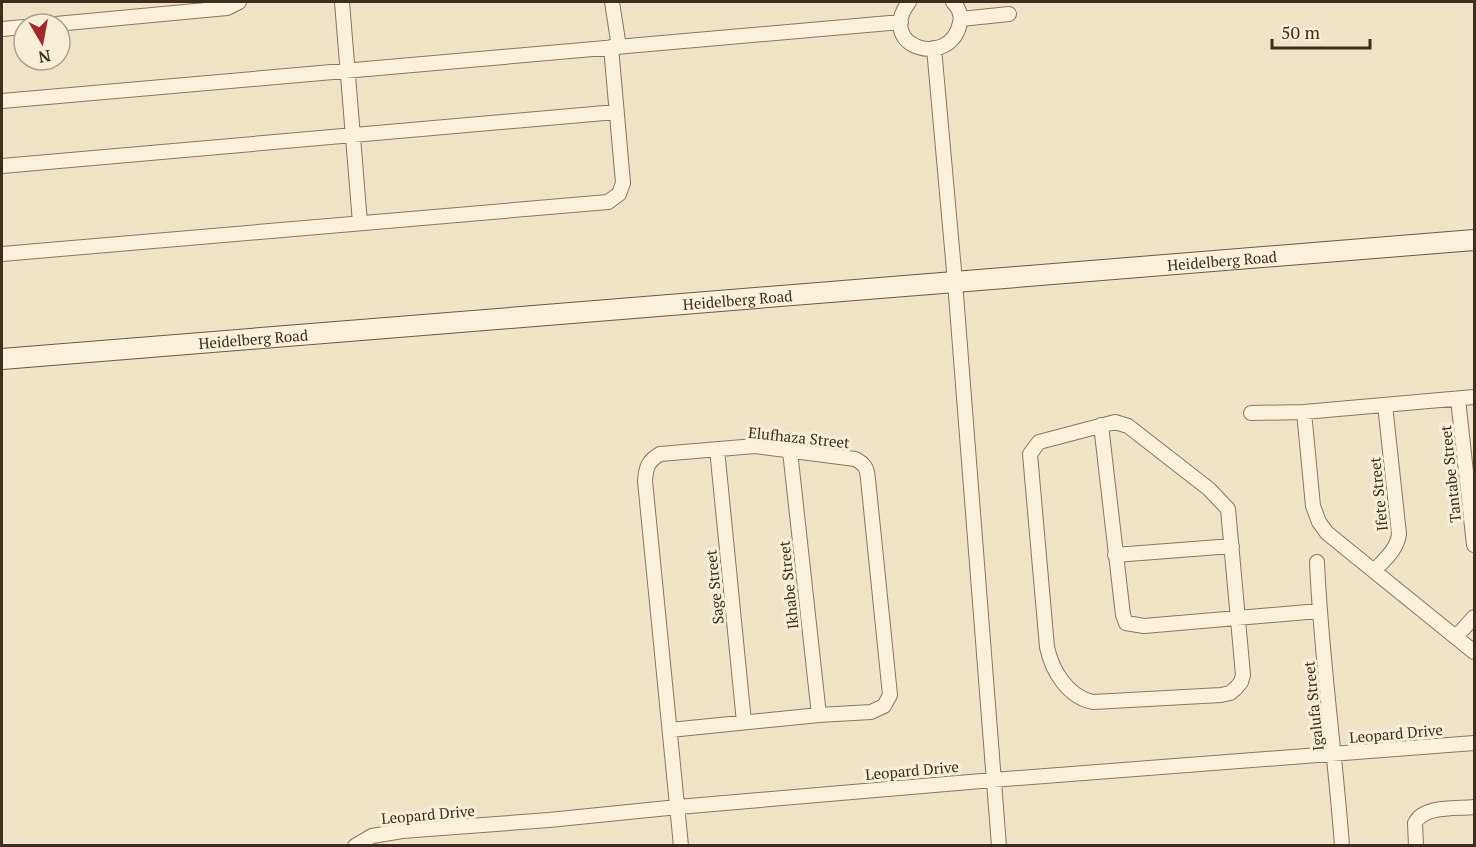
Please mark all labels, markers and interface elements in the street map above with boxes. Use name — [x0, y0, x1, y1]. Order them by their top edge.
north arrow — [12, 12, 72, 72]
scale bar — [1272, 12, 1370, 50]
text: 50 m — [1281, 20, 1321, 44]
text: N — [37, 45, 52, 69]
street label: Heidelberg Road — [1166, 246, 1278, 275]
street label: Heidelberg Road — [682, 285, 793, 314]
street label: Heidelberg Road — [198, 324, 309, 353]
street label: Elufhaza Street — [747, 422, 851, 452]
street label: Tantabe Street — [1435, 424, 1465, 524]
street label: Ifete Street — [1364, 455, 1392, 532]
street label: Ikhabe Street — [773, 539, 803, 630]
street label: Sage Street — [700, 548, 728, 625]
street label: Igalufa Street — [1298, 660, 1328, 752]
street label: Leopard Drive — [1348, 719, 1444, 747]
street label: Leopard Drive — [864, 756, 960, 784]
street label: Leopard Drive — [380, 800, 476, 828]

